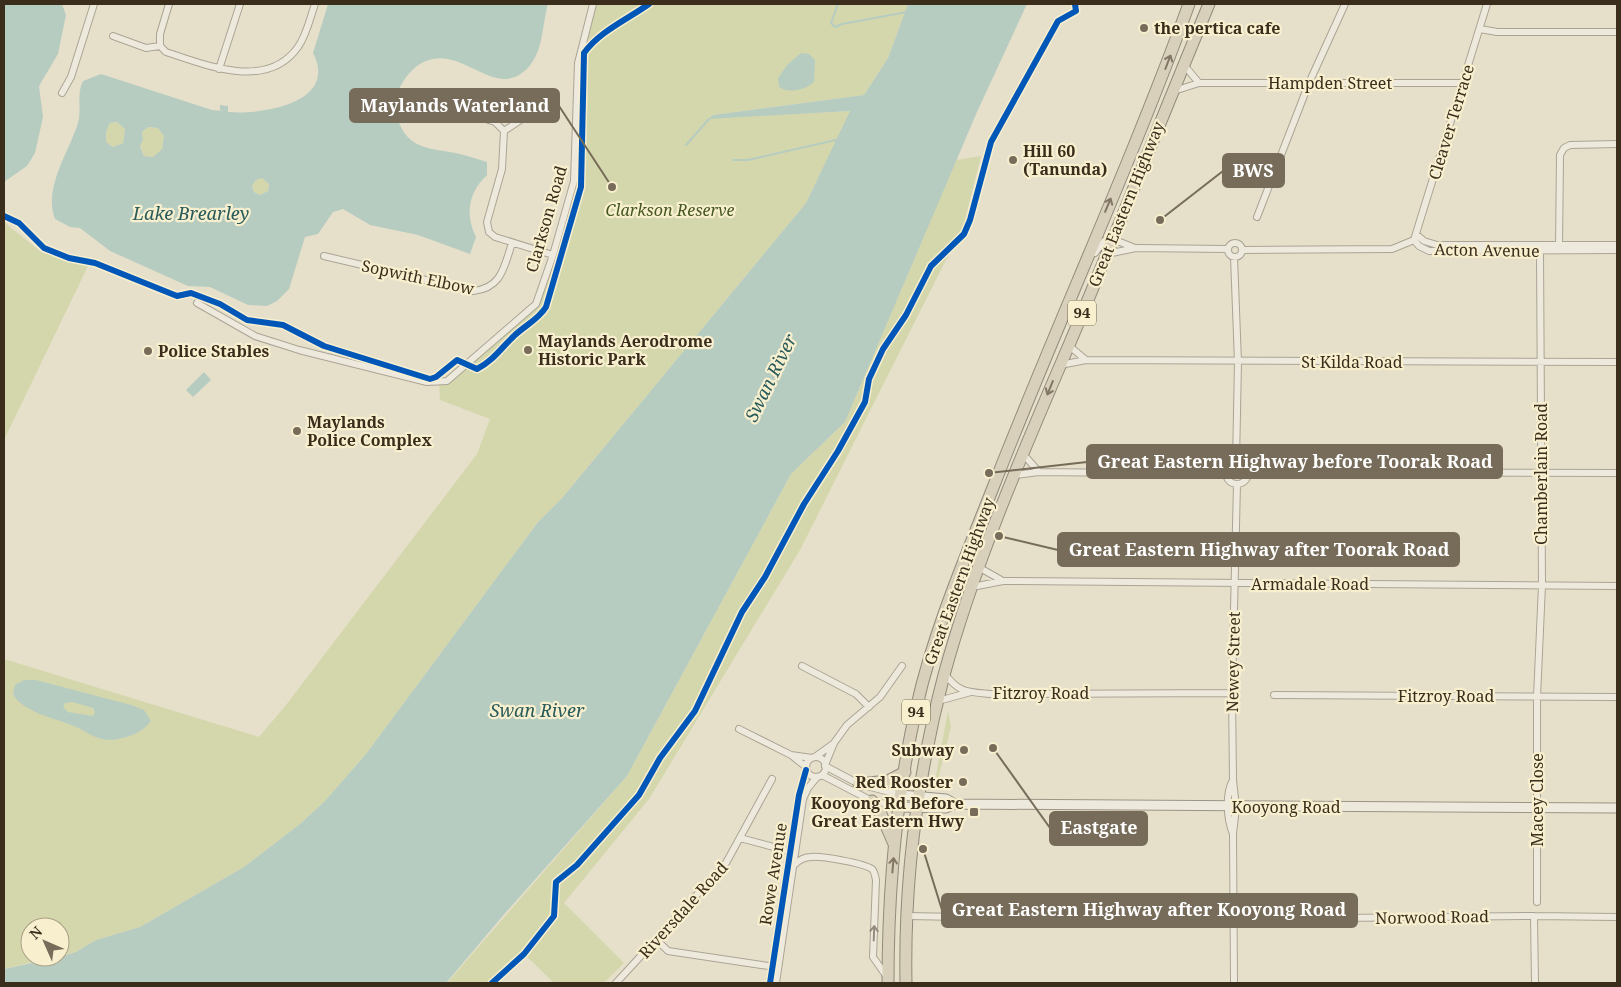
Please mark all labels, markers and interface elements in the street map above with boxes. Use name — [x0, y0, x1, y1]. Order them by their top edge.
place label: the pertica cafe — [1154, 17, 1280, 39]
marker: the pertica cafe — [1138, 22, 1150, 34]
one-way arrow — [1164, 55, 1173, 70]
street label: Cleaver Terrace — [1423, 62, 1479, 182]
street label: Hampden Street — [1268, 72, 1392, 94]
callout: Maylands Waterland — [350, 89, 559, 122]
text: Maylands Waterland — [361, 93, 550, 117]
street label: Great Eastern Highway — [1083, 117, 1170, 290]
place label: Hill 60 (Tanunda) — [1023, 140, 1107, 180]
marker: Hill 60 (Tanunda) — [1007, 154, 1019, 166]
callout: BWS — [1223, 154, 1284, 187]
text: BWS — [1232, 158, 1274, 182]
street label: Clarkson Road — [520, 163, 572, 275]
one-way arrow — [1104, 198, 1113, 213]
park label: Clarkson Reserve — [606, 199, 735, 221]
water label: Lake Brearley — [132, 201, 249, 225]
street label: Acton Avenue — [1434, 238, 1540, 262]
street label: Sopwith Elbow — [360, 254, 476, 300]
road number: 94 — [1068, 300, 1096, 326]
water label: Swan River — [739, 329, 802, 425]
place label: Maylands Aerodrome Historic Park — [538, 330, 713, 370]
place label: Police Stables — [158, 340, 270, 362]
marker: Maylands Aerodrome Historic Park — [522, 344, 534, 356]
marker: Police Stables — [142, 345, 154, 357]
street label: St Kilda Road — [1301, 351, 1403, 373]
one-way arrow — [1045, 380, 1054, 396]
street label: Chamberlain Road — [1530, 403, 1552, 545]
place label: Maylands Police Complex — [307, 411, 432, 451]
marker: Maylands Police Complex — [291, 425, 303, 437]
callout: Great Eastern Highway before Toorak Road — [1087, 445, 1502, 478]
text: Great Eastern Highway before Toorak Road — [1097, 449, 1493, 473]
street label: Great Eastern Highway — [918, 493, 1000, 668]
callout: Great Eastern Highway after Toorak Road — [1058, 533, 1459, 566]
text: Great Eastern Highway after Toorak Road — [1069, 537, 1450, 561]
street label: Armadale Road — [1251, 573, 1369, 595]
street label: Newey Street — [1221, 611, 1245, 713]
street label: Fitzroy Road — [993, 682, 1089, 704]
street label: Fitzroy Road — [1398, 685, 1494, 707]
water label: Swan River — [490, 698, 585, 722]
road number: 94 — [902, 700, 930, 724]
place label: Subway — [891, 739, 955, 761]
marker: Subway — [958, 744, 970, 756]
street label: Macey Close — [1526, 753, 1548, 847]
place label: Red Rooster — [855, 771, 954, 793]
marker: Red Rooster — [957, 776, 969, 788]
place label: Kooyong Rd Before Great Eastern Hwy — [811, 792, 965, 832]
street label: Kooyong Road — [1232, 796, 1341, 818]
marker: Kooyong Rd Before Great Eastern Hwy — [968, 806, 980, 818]
callout: Eastgate — [1050, 812, 1147, 845]
text: Eastgate — [1061, 815, 1137, 839]
street label: Rowe Avenue — [754, 821, 792, 927]
street label: Riversdale Road — [634, 857, 733, 963]
one-way arrow — [888, 857, 898, 873]
callout: Great Eastern Highway after Kooyong Road — [942, 894, 1357, 927]
text: Great Eastern Highway after Kooyong Road — [952, 897, 1346, 921]
street label: Norwood Road — [1375, 905, 1489, 929]
north arrow — [20, 917, 70, 967]
text: N — [25, 922, 46, 943]
one-way arrow — [869, 926, 879, 942]

